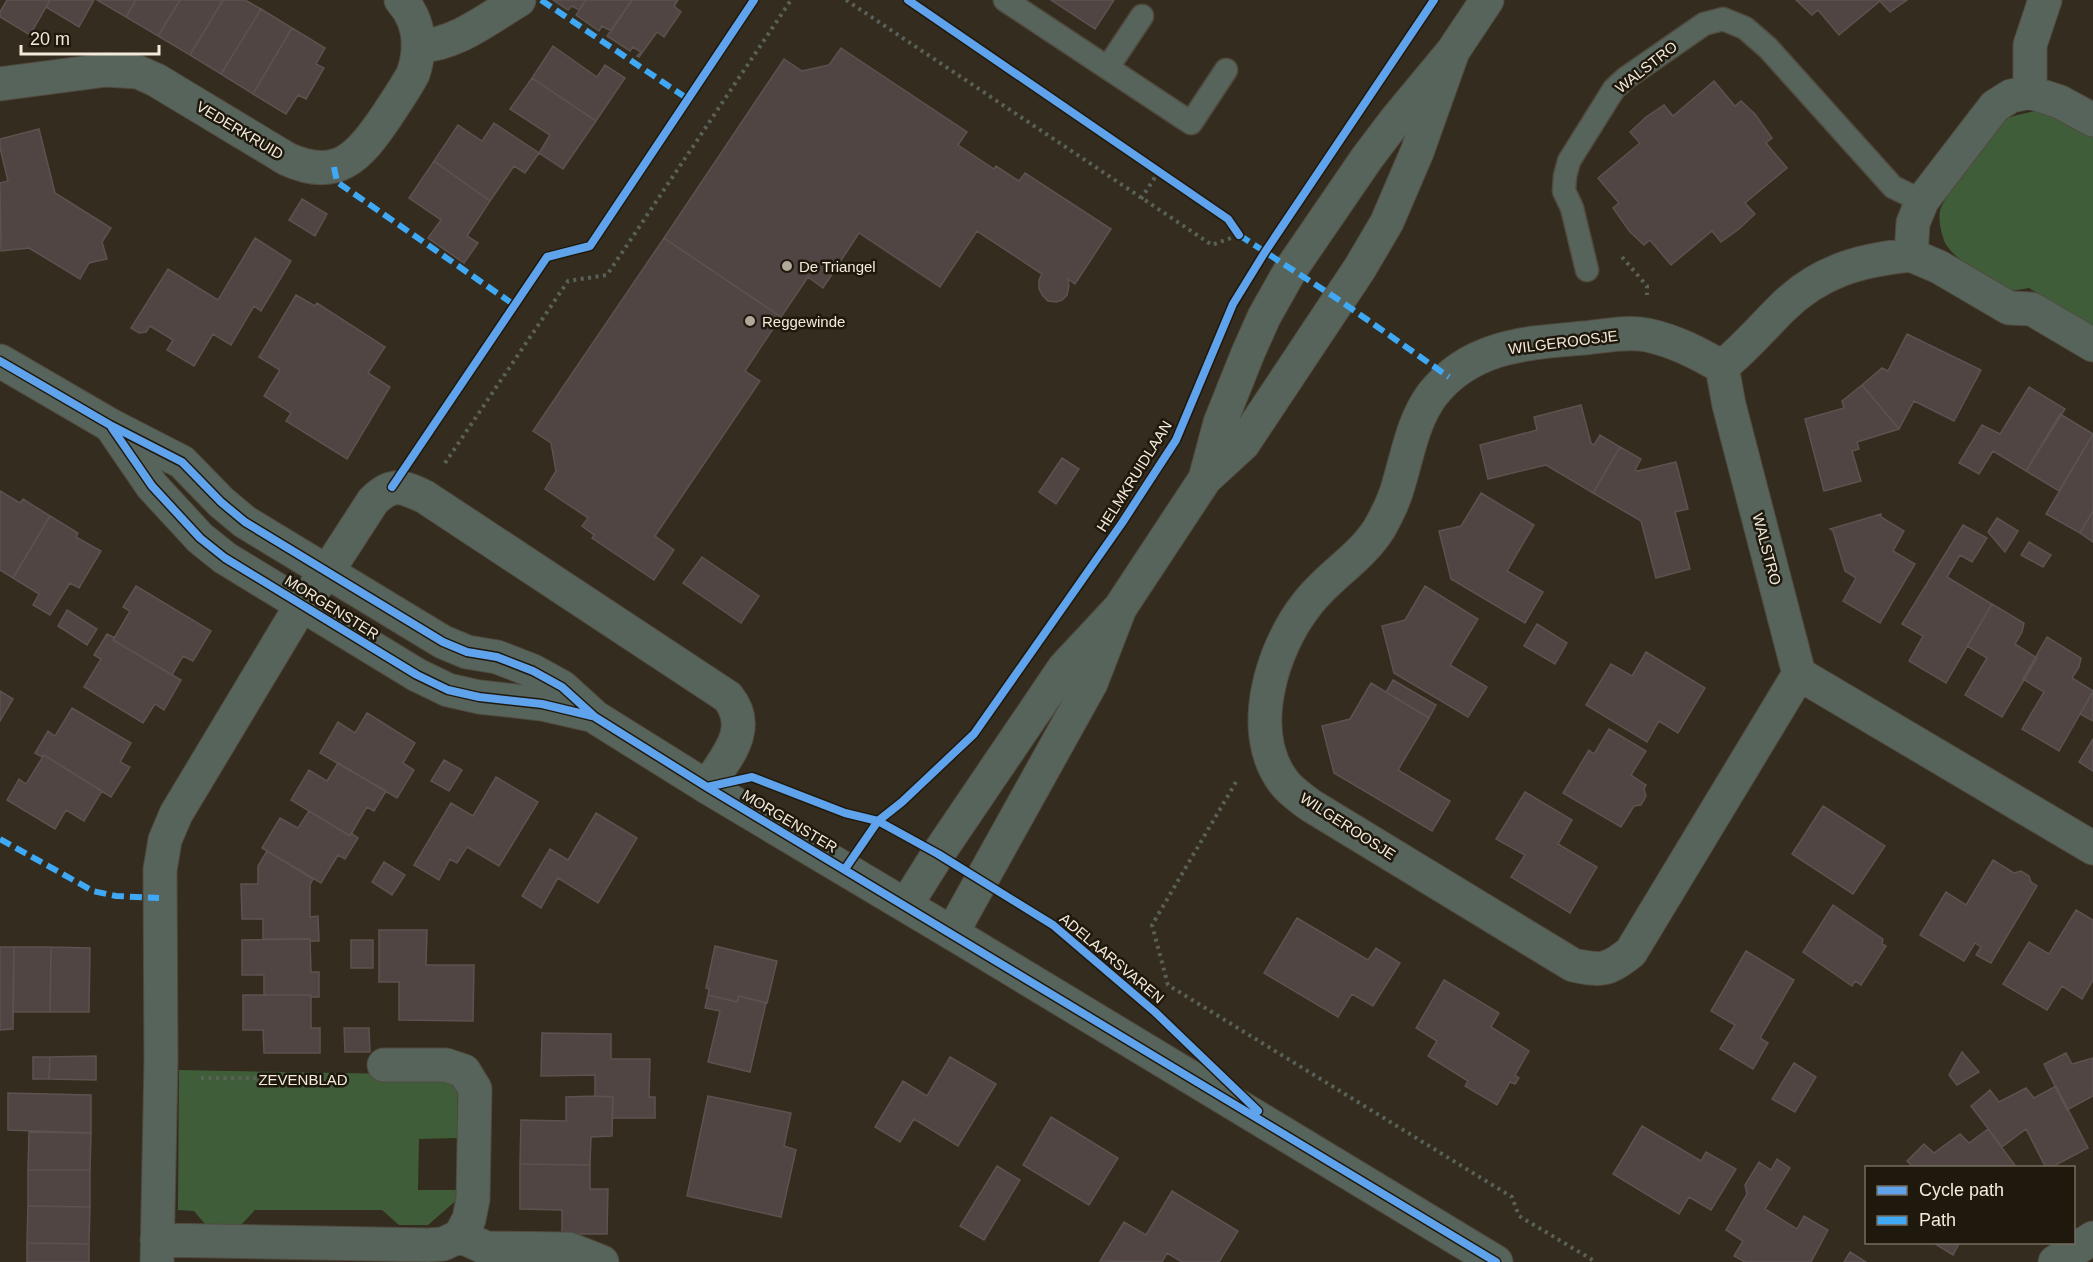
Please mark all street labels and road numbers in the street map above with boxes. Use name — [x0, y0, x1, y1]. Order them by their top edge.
street label: WALSTRO — [1612, 38, 1680, 96]
street label: VEDERKRUID — [193, 97, 287, 163]
street label: WILGEROOSJE — [1507, 327, 1619, 357]
street label: HELMKRUIDLAAN — [1093, 417, 1175, 535]
street label: WALSTRO — [1749, 511, 1785, 587]
street label: MORGENSTER — [282, 571, 382, 643]
street label: MORGENSTER — [740, 786, 841, 856]
street label: WILGEROOSJE — [1297, 789, 1399, 863]
street label: ADELAARSVAREN — [1057, 910, 1167, 1006]
street label: ZEVENBLAD — [258, 1071, 348, 1088]

